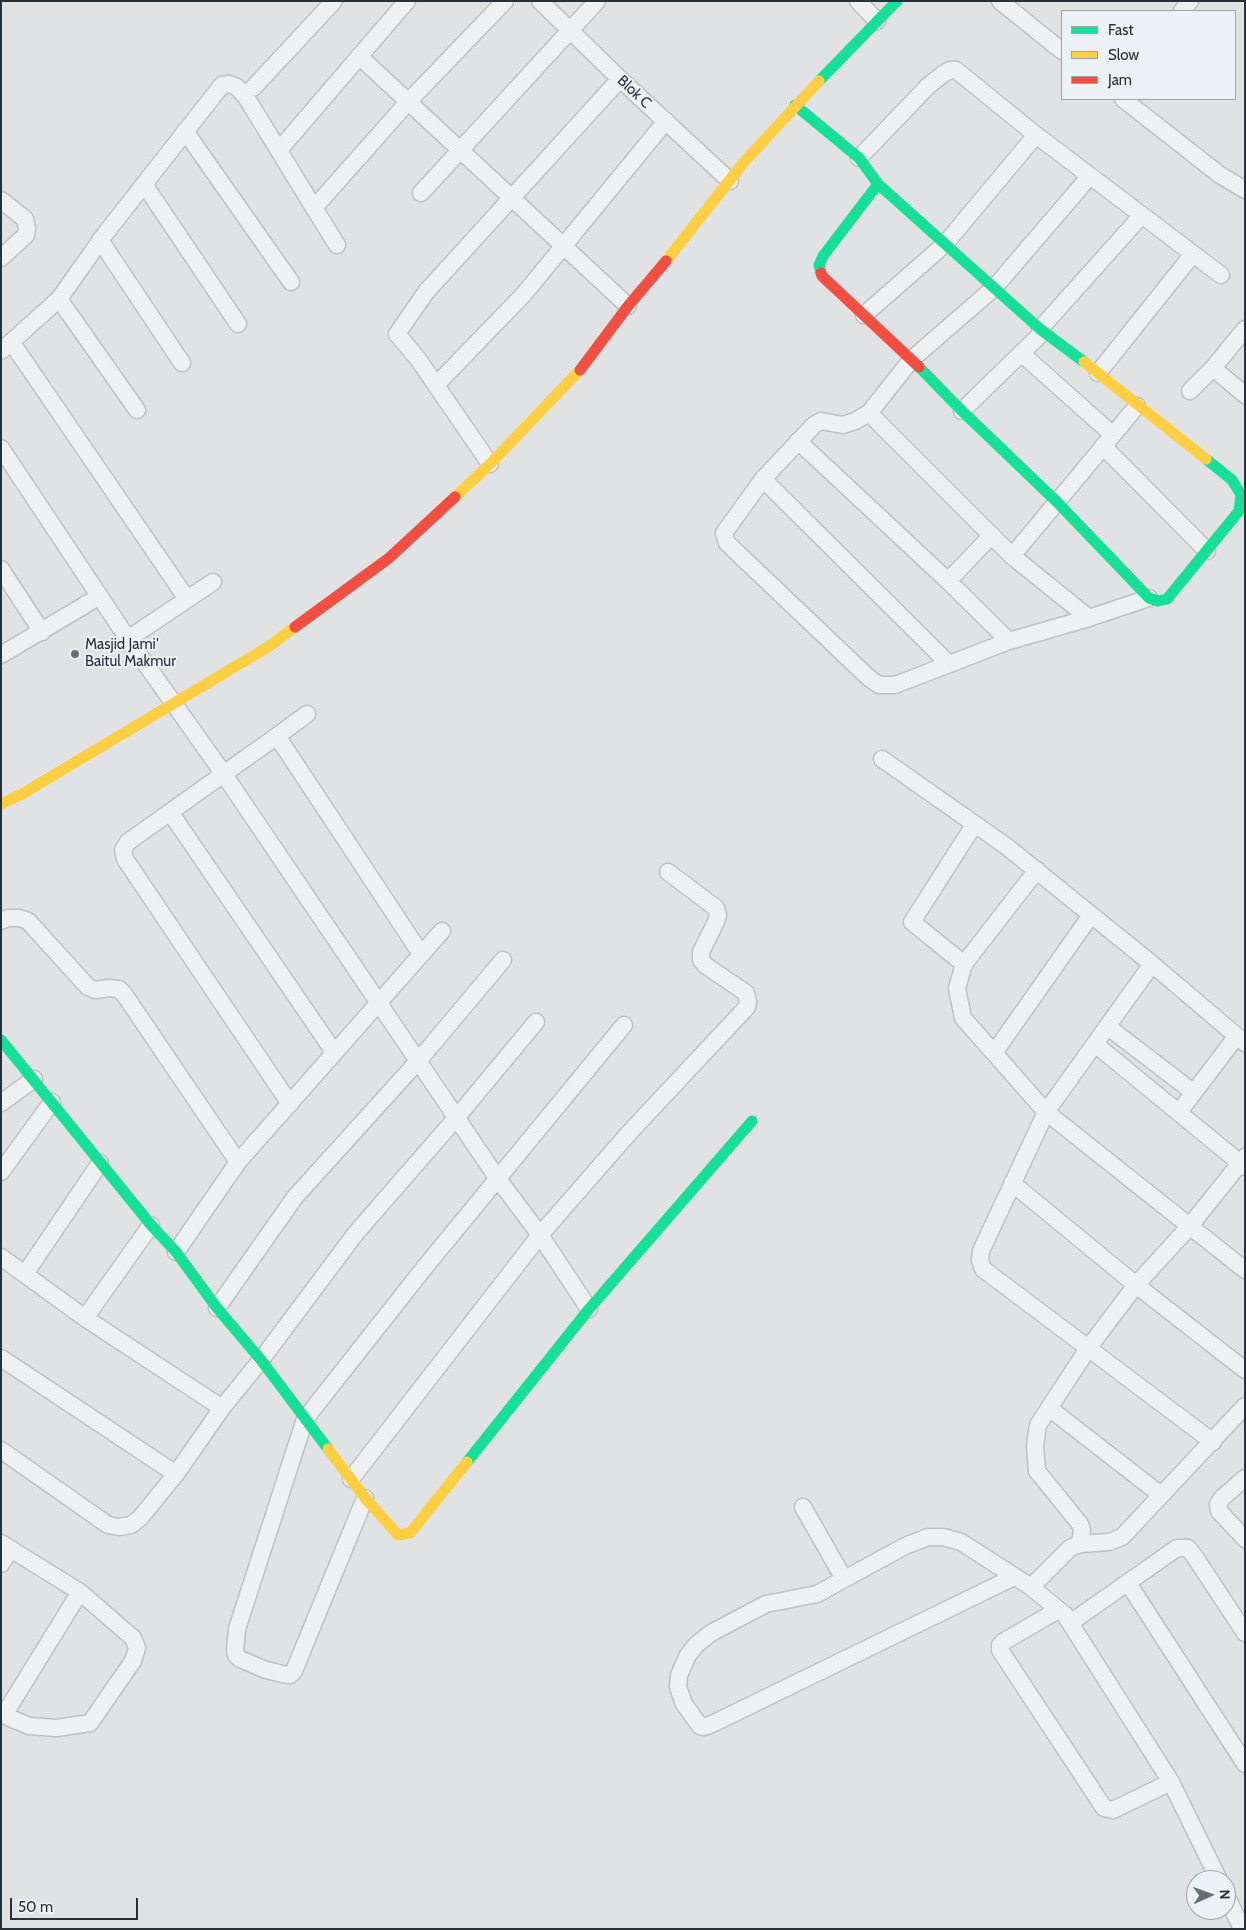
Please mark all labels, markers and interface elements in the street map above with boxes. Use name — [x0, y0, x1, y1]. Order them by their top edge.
legend — [1061, 10, 1236, 100]
text: Fast — [1108, 21, 1133, 39]
text: Slow — [1108, 46, 1139, 64]
text: Jam — [1108, 71, 1132, 89]
street label: Blok C — [613, 72, 655, 112]
place label: Masjid Jami' Baitul Makmur — [85, 636, 176, 671]
marker: Masjid Jami' Baitul Makmur — [69, 648, 81, 660]
north arrow — [1186, 1870, 1236, 1920]
scale bar — [12, 1888, 140, 1920]
text: N — [1216, 1889, 1234, 1900]
text: 50 m — [18, 1898, 53, 1916]

